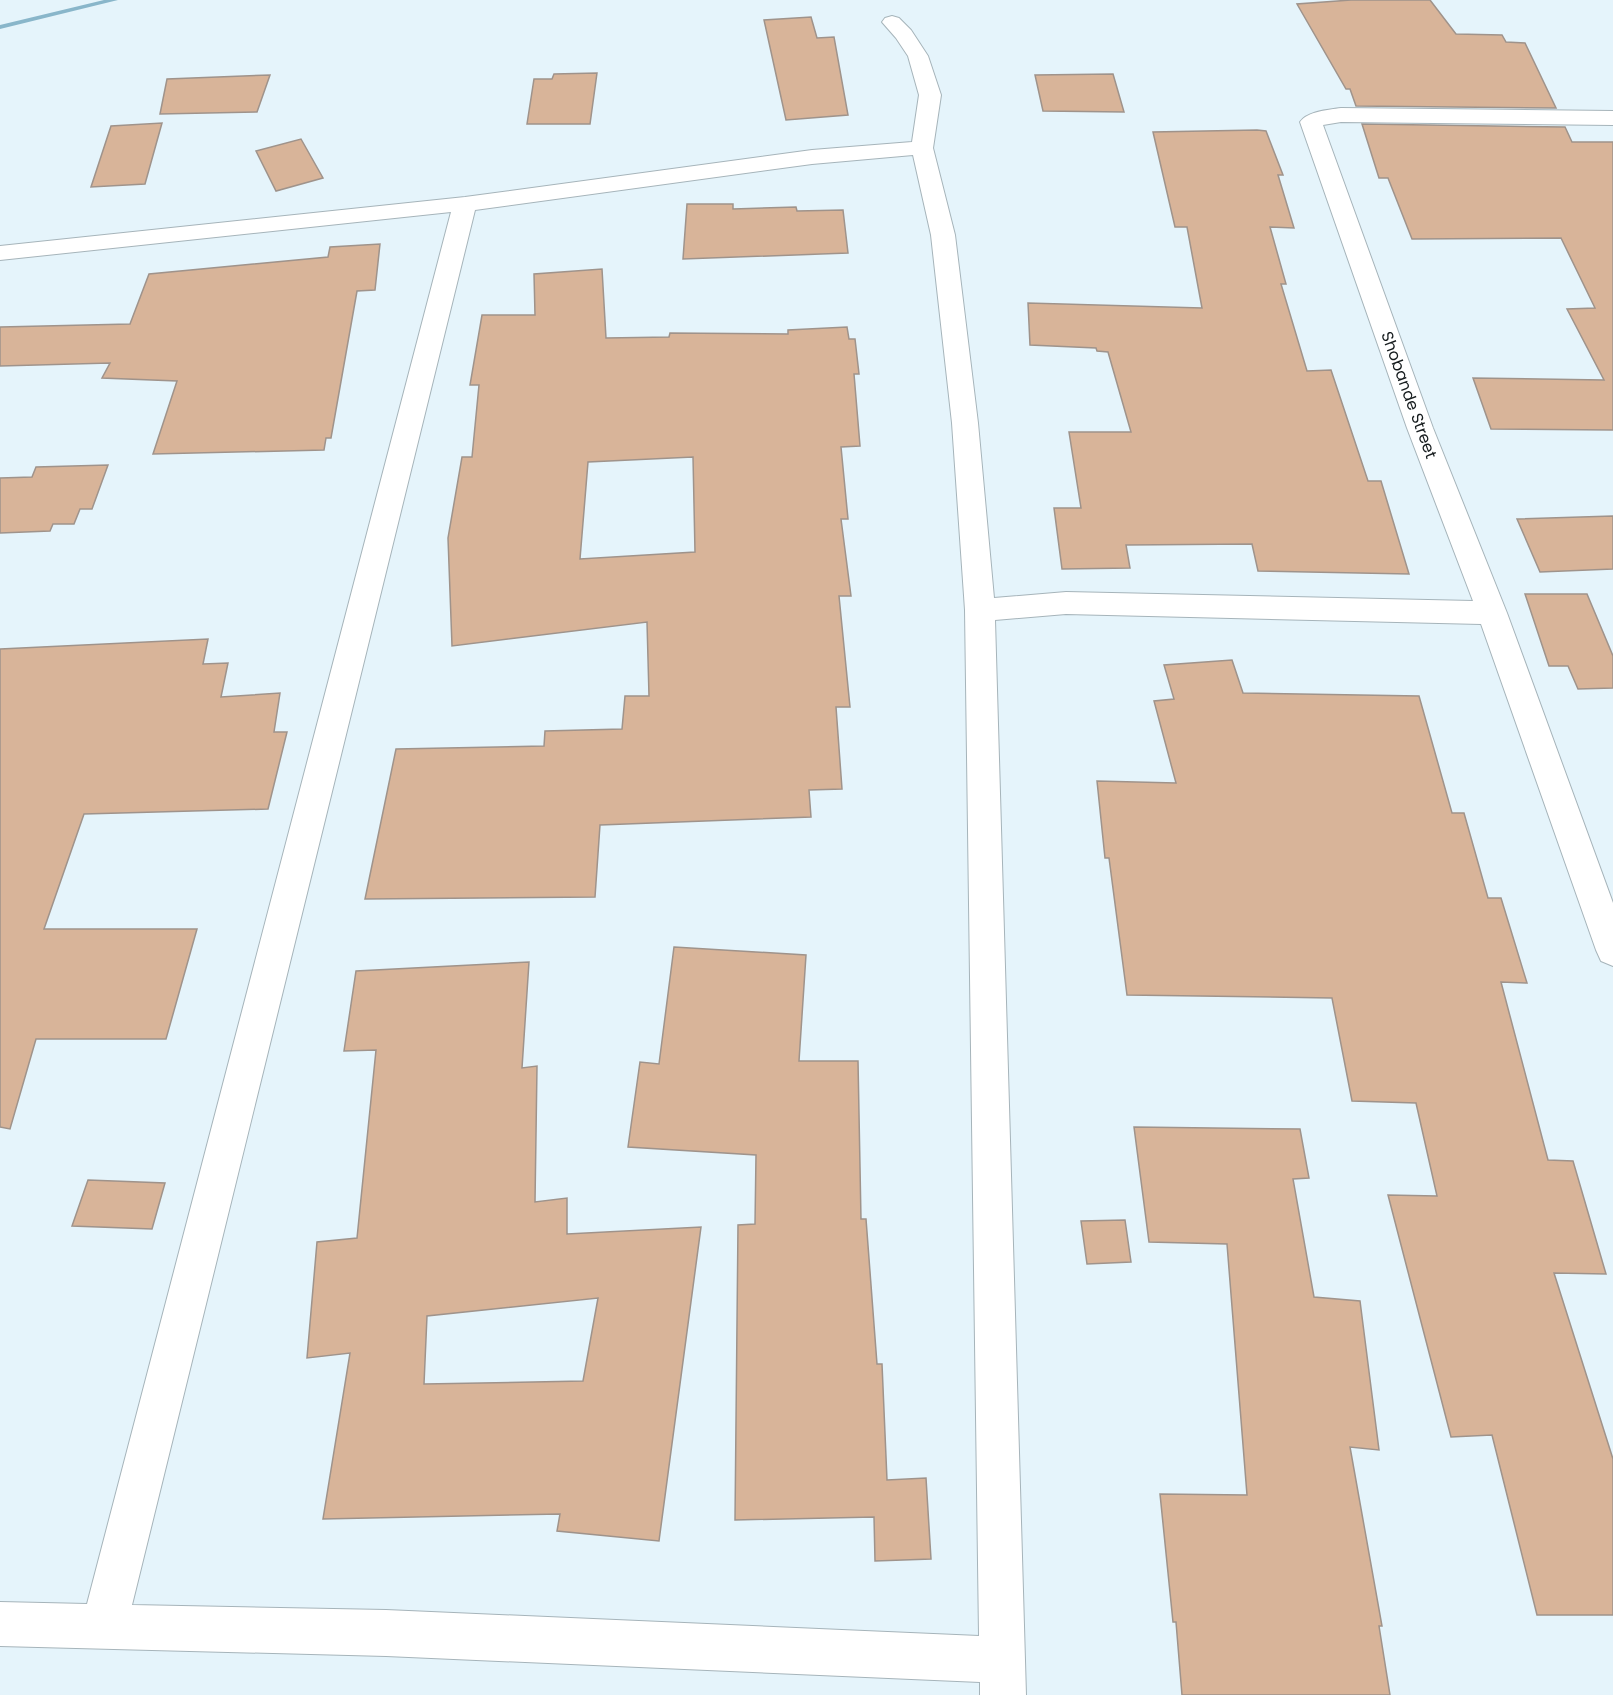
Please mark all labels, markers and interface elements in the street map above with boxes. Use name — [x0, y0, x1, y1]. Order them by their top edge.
street label: Shobande Street — [1375, 328, 1443, 462]

